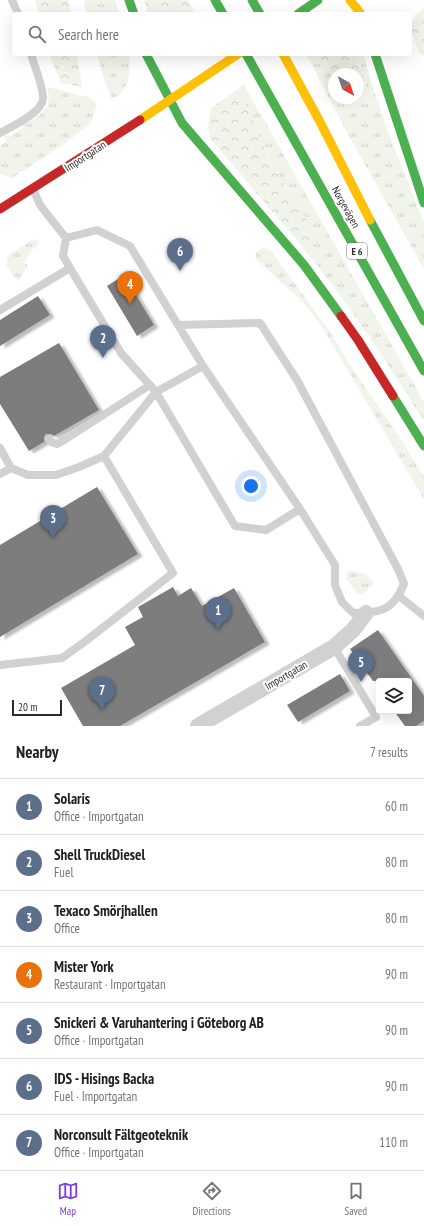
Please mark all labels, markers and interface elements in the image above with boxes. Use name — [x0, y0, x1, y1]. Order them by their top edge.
search box — [12, 12, 412, 56]
icon: search — [26, 23, 48, 45]
text: Search here — [58, 25, 119, 44]
north arrow — [328, 68, 364, 104]
street label: Importgatan — [62, 137, 109, 175]
street label: Norgevägen — [329, 184, 363, 230]
pin: 6 — [167, 238, 193, 271]
road number: E 6 — [347, 243, 367, 259]
pin: 4 — [117, 271, 143, 304]
pin: 2 — [90, 325, 116, 358]
your location — [241, 476, 261, 496]
pin: 3 — [40, 505, 66, 538]
pin: 1 — [205, 597, 231, 630]
pin: 5 — [348, 649, 374, 682]
street label: Importgatan — [262, 657, 310, 693]
pin: 7 — [89, 677, 115, 710]
map controls — [376, 678, 412, 714]
button: layers — [376, 678, 412, 714]
scale bar — [12, 698, 62, 717]
text: 20 m — [18, 700, 37, 714]
text: Nearby — [16, 741, 59, 763]
text: 7 results — [370, 744, 408, 761]
text: Solaris — [54, 789, 90, 808]
text: 1 — [26, 798, 32, 815]
text: 60 m — [385, 798, 408, 815]
text: Office · Importgatan — [54, 808, 144, 825]
text: Shell TruckDiesel — [54, 845, 145, 864]
text: 2 — [26, 854, 32, 871]
text: 80 m — [385, 854, 408, 871]
text: Fuel — [54, 864, 73, 881]
text: Texaco Smörjhallen — [54, 901, 158, 920]
text: 3 — [26, 910, 32, 927]
text: 80 m — [385, 910, 408, 927]
text: Office — [54, 920, 80, 937]
text: Mister York — [54, 957, 114, 976]
text: 4 — [26, 966, 32, 983]
text: 90 m — [385, 966, 408, 983]
text: Restaurant · Importgatan — [54, 976, 166, 993]
text: Snickeri & Varuhantering i Göteborg AB — [54, 1013, 264, 1032]
text: 5 — [26, 1022, 32, 1039]
text: 90 m — [385, 1022, 408, 1039]
text: Office · Importgatan — [54, 1032, 144, 1049]
text: IDS - Hisings Backa — [54, 1069, 154, 1088]
text: 6 — [26, 1078, 32, 1095]
text: 90 m — [385, 1078, 408, 1095]
text: Fuel · Importgatan — [54, 1088, 137, 1105]
text: Norconsult Fältgeoteknik — [54, 1125, 188, 1144]
text: 7 — [26, 1134, 32, 1151]
text: 110 m — [379, 1134, 408, 1151]
text: Office · Importgatan — [54, 1144, 144, 1161]
tab: Map — [57, 1180, 79, 1218]
tab: Directions — [193, 1180, 231, 1218]
tab: Saved — [344, 1180, 367, 1218]

